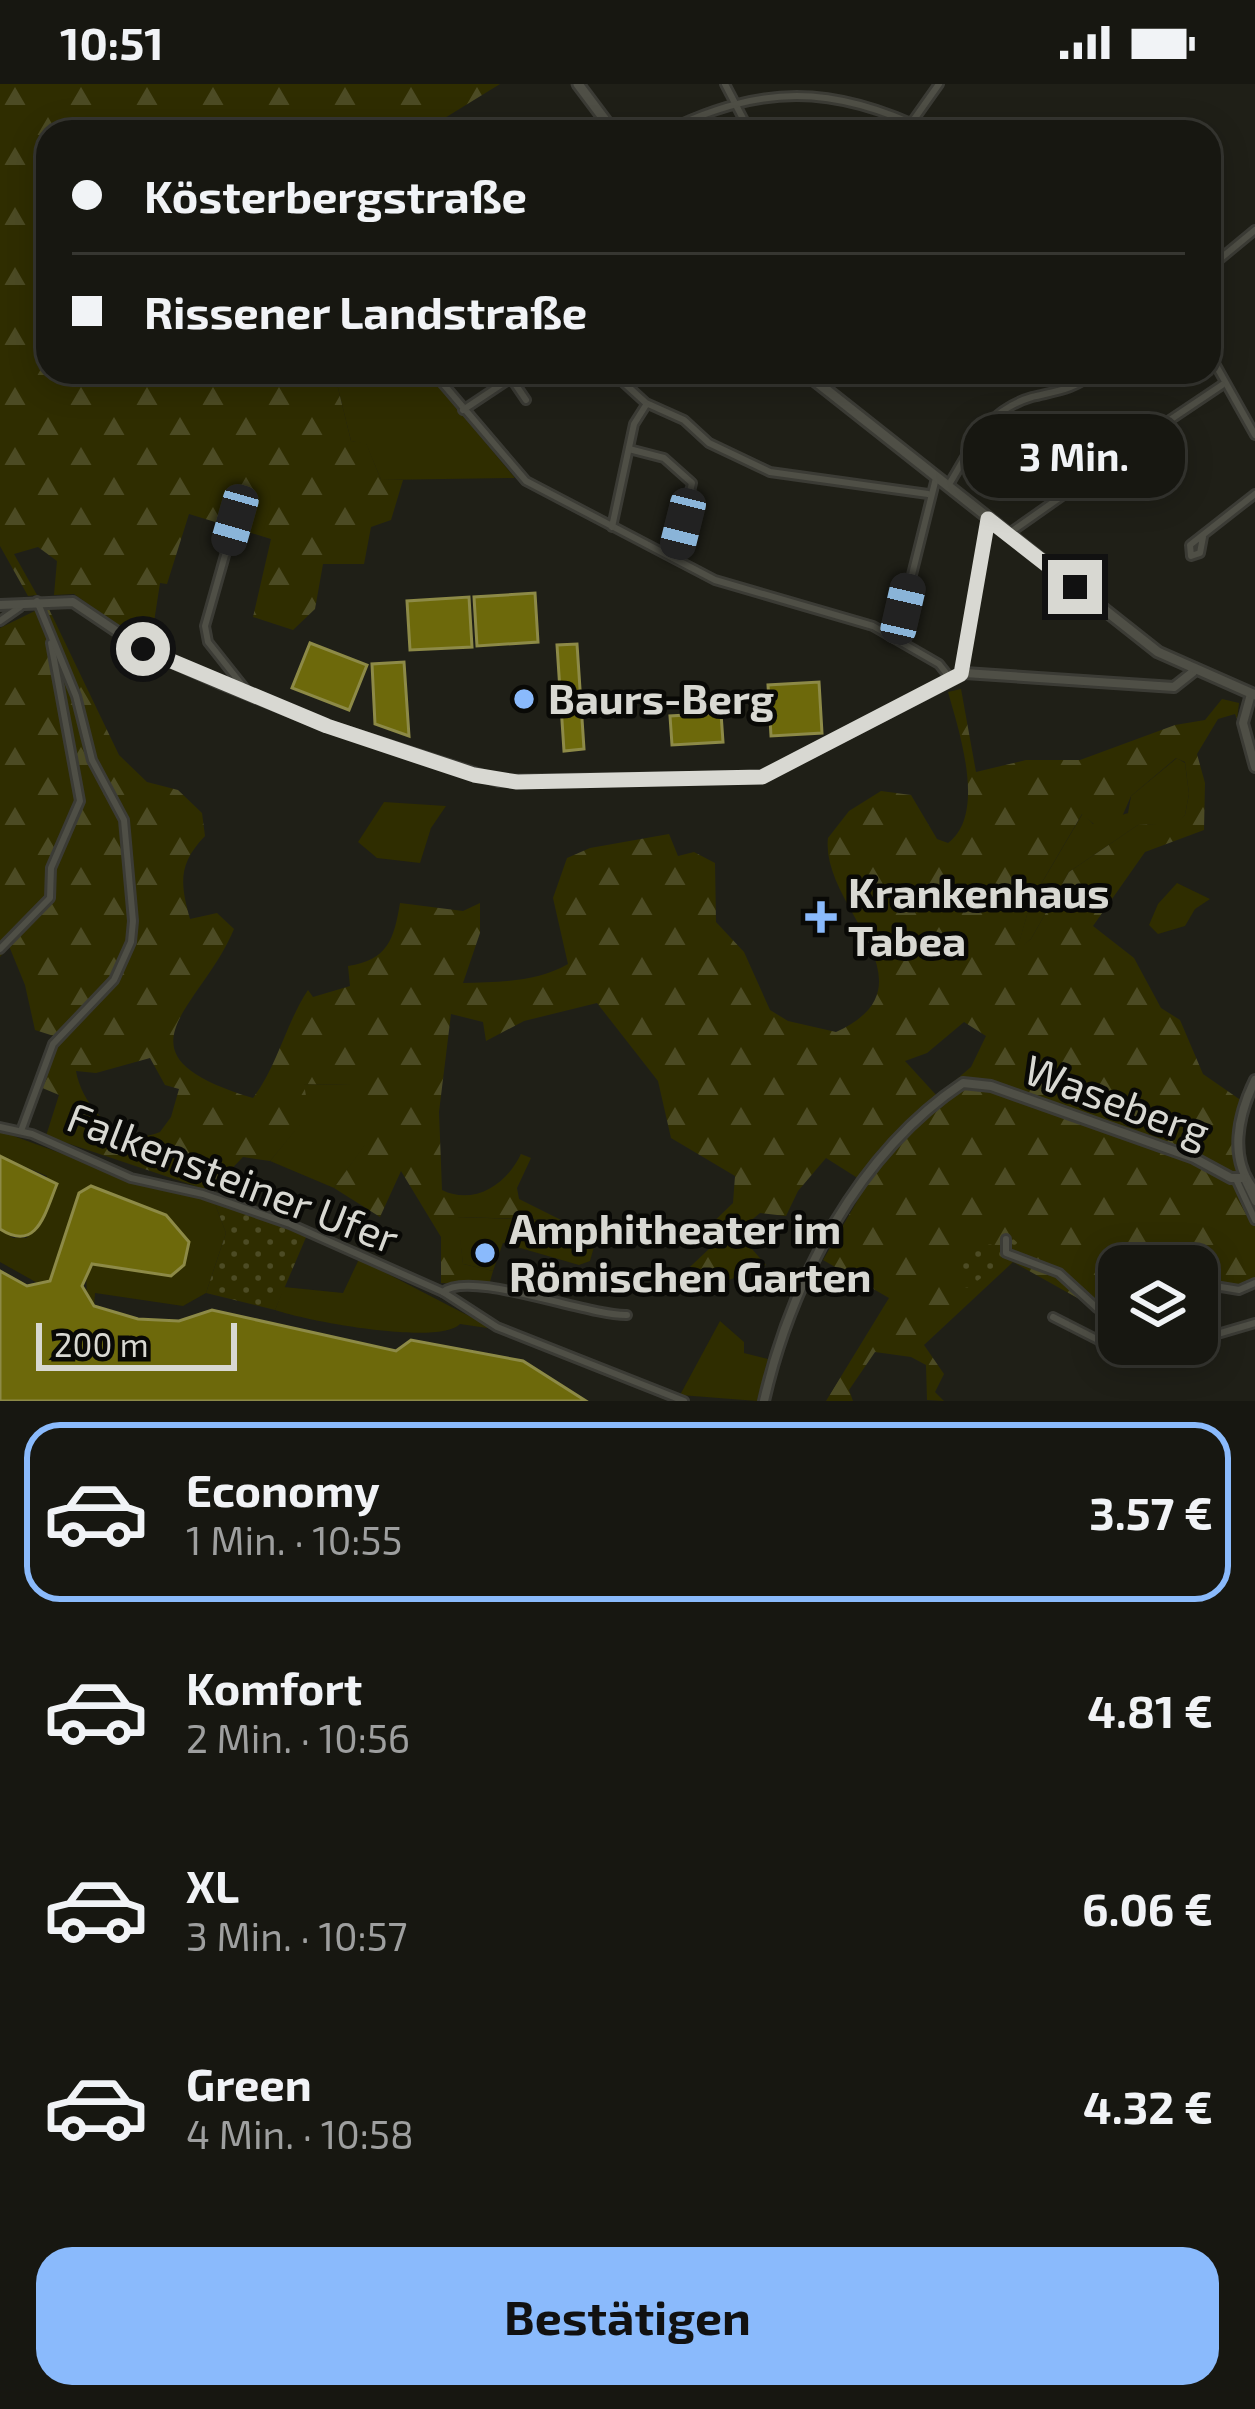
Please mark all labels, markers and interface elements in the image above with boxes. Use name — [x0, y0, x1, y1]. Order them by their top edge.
text: 10:51 — [60, 15, 164, 69]
text: Kösterbergstraße — [144, 168, 527, 222]
text: Rissener Landstraße — [144, 284, 587, 338]
callout: 3 Min. — [964, 413, 1186, 497]
text: 3 Min. — [1019, 432, 1129, 479]
car — [208, 480, 262, 560]
car — [657, 485, 709, 563]
route end — [1048, 560, 1102, 614]
car — [877, 570, 929, 648]
route start — [116, 622, 170, 676]
place label: Baurs-Berg — [548, 672, 774, 722]
marker: Baurs-Berg — [511, 686, 537, 712]
place label: Krankenhaus Tabea — [848, 866, 1110, 964]
marker: Krankenhaus Tabea — [805, 901, 837, 933]
street label: Waseberg — [1019, 1043, 1217, 1156]
street label: Falkensteiner Ufer — [61, 1090, 406, 1262]
place label: Amphitheater im Römischen Garten — [509, 1202, 871, 1300]
marker: Amphitheater im Römischen Garten — [472, 1240, 498, 1266]
map controls — [1098, 1245, 1218, 1365]
button: layers — [1098, 1245, 1218, 1365]
scale bar — [36, 1317, 237, 1370]
text: 200 m — [54, 1324, 149, 1364]
icon: car — [42, 1458, 150, 1566]
text: Economy — [186, 1462, 380, 1516]
text: 3.57 € — [1089, 1485, 1213, 1539]
text: 1 Min. · 10:55 — [186, 1516, 402, 1563]
icon: car — [42, 1656, 150, 1764]
text: Komfort — [186, 1660, 362, 1714]
text: 4.81 € — [1087, 1683, 1213, 1737]
text: 2 Min. · 10:56 — [186, 1714, 410, 1761]
icon: car — [42, 1854, 150, 1962]
text: XL — [186, 1858, 239, 1912]
text: 6.06 € — [1082, 1881, 1213, 1935]
text: 3 Min. · 10:57 — [186, 1912, 408, 1959]
icon: car — [42, 2052, 150, 2160]
text: Green — [186, 2056, 312, 2110]
text: 4.32 € — [1083, 2079, 1213, 2133]
text: 4 Min. · 10:58 — [186, 2110, 414, 2157]
button: Bestätigen — [36, 2247, 1219, 2385]

